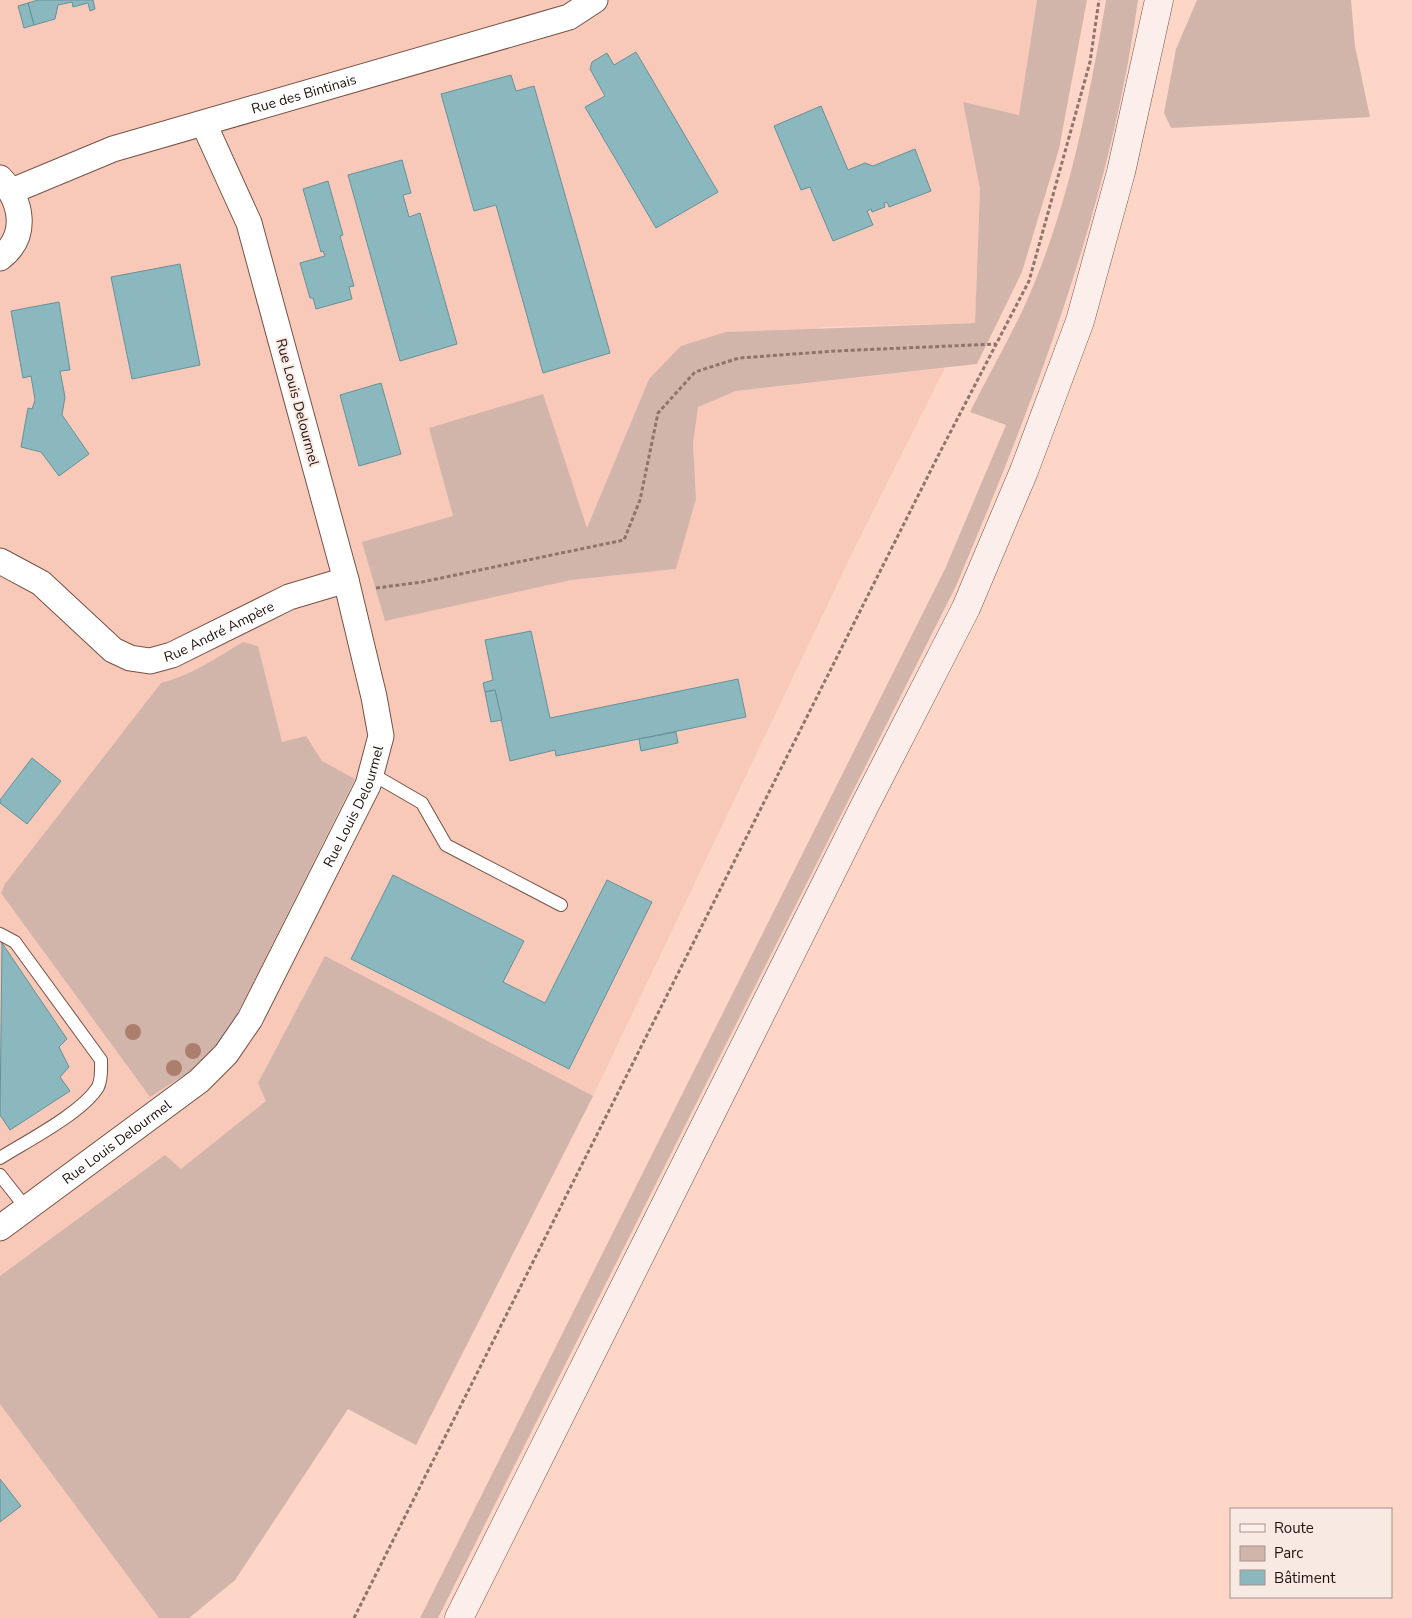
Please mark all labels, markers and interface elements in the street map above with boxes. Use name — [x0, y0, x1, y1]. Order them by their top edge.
street label: Rue des Bintinais — [249, 70, 359, 118]
street label: Rue Louis Delourmel — [271, 336, 324, 469]
street label: Rue André Ampère — [162, 597, 277, 667]
street label: Rue Louis Delourmel — [319, 743, 388, 871]
street label: Rue Louis Delourmel — [58, 1095, 176, 1189]
legend — [1230, 1508, 1392, 1598]
text: Route — [1274, 1518, 1314, 1538]
text: Parc — [1274, 1543, 1303, 1563]
text: Bâtiment — [1274, 1568, 1336, 1588]

